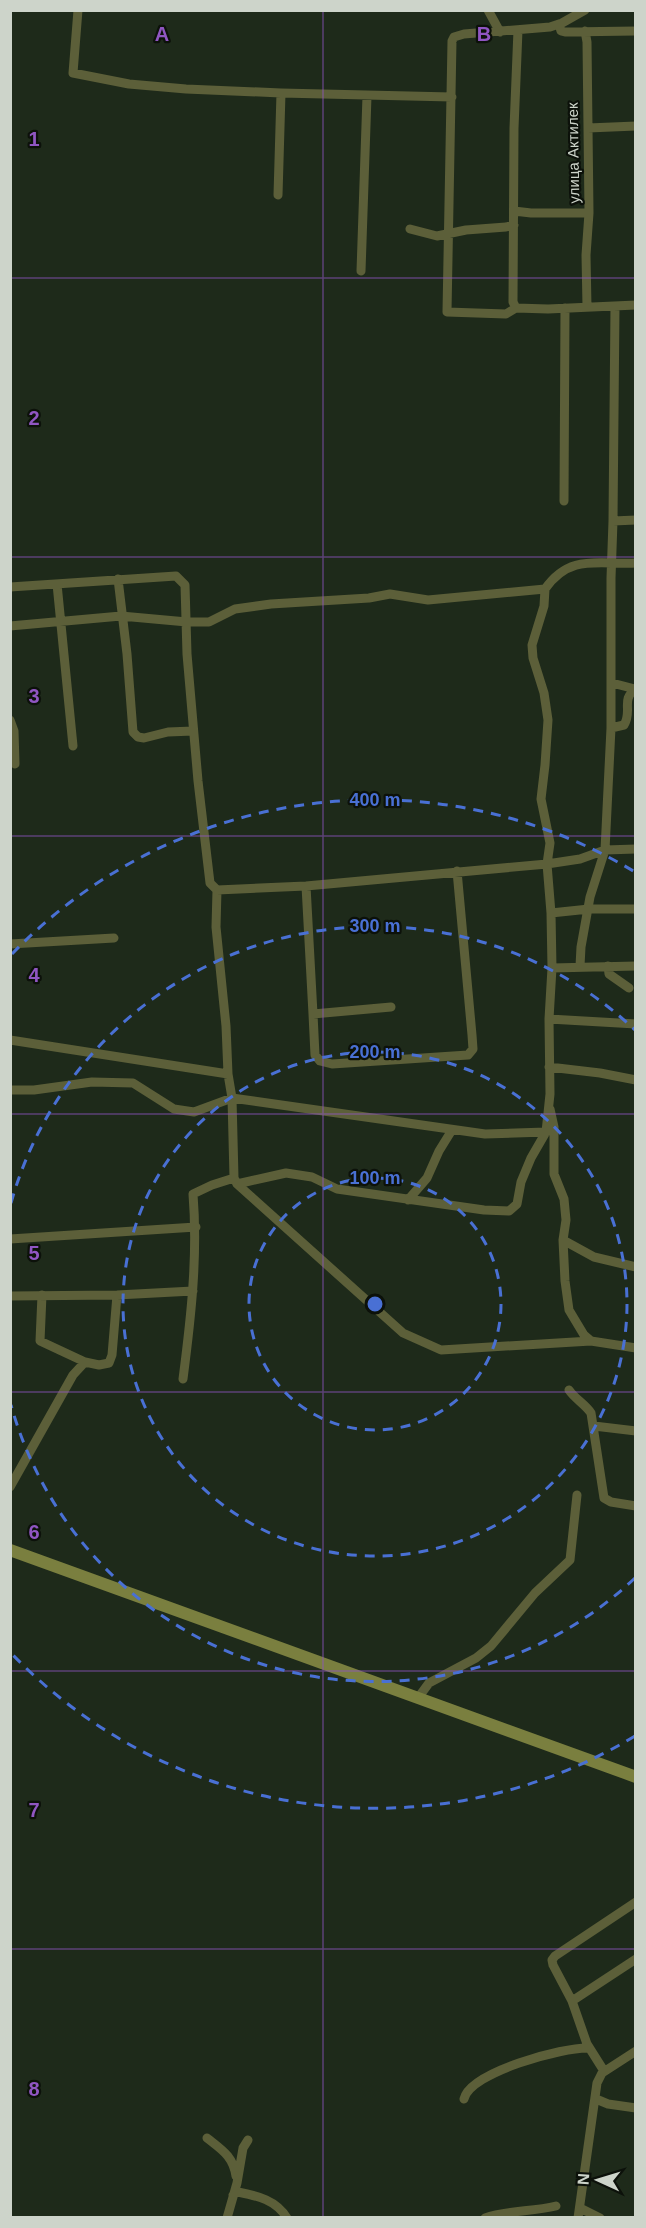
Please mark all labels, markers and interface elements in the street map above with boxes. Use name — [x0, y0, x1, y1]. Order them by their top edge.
text: A — [155, 23, 169, 45]
text: B — [477, 23, 491, 45]
street label: улица Актилек — [564, 102, 582, 204]
text: 1 — [28, 128, 40, 150]
text: 2 — [28, 407, 40, 429]
text: 3 — [28, 685, 40, 707]
text: 400 m — [349, 790, 401, 810]
text: 300 m — [349, 916, 401, 936]
text: 4 — [28, 964, 40, 986]
text: 200 m — [349, 1042, 401, 1062]
text: 100 m — [349, 1168, 401, 1188]
text: 5 — [28, 1242, 40, 1264]
centre of rings — [365, 1294, 385, 1314]
text: 6 — [28, 1521, 40, 1543]
text: 7 — [28, 1799, 40, 1821]
text: 8 — [28, 2078, 40, 2100]
north arrow — [568, 2150, 628, 2210]
text: N — [575, 2173, 592, 2185]

